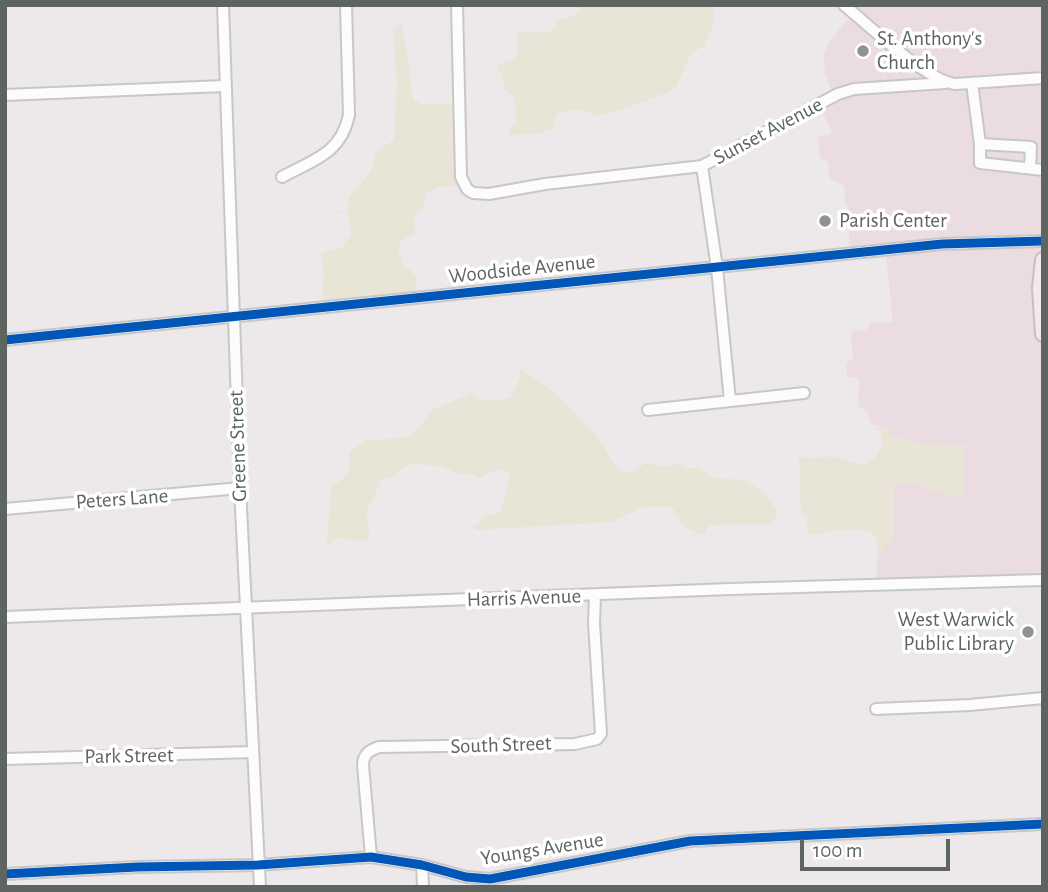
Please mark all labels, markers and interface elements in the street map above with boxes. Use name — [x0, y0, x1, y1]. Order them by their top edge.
place label: St. Anthony's Church — [877, 26, 982, 76]
marker: St. Anthony's Church — [855, 43, 871, 59]
street label: Sunset Avenue — [709, 92, 827, 170]
place label: Parish Center — [839, 208, 947, 234]
marker: Parish Center — [817, 213, 833, 229]
street label: Woodside Avenue — [447, 249, 597, 289]
street label: Greene Street — [223, 390, 253, 502]
street label: Peters Lane — [75, 483, 169, 515]
street label: Harris Avenue — [466, 583, 582, 613]
place label: West Warwick Public Library — [898, 607, 1014, 657]
marker: West Warwick Public Library — [1020, 624, 1036, 640]
street label: South Street — [450, 731, 552, 759]
street label: Park Street — [84, 743, 174, 769]
scale bar — [803, 826, 954, 870]
street label: Youngs Avenue — [479, 827, 605, 871]
text: 100 m — [813, 840, 863, 861]

